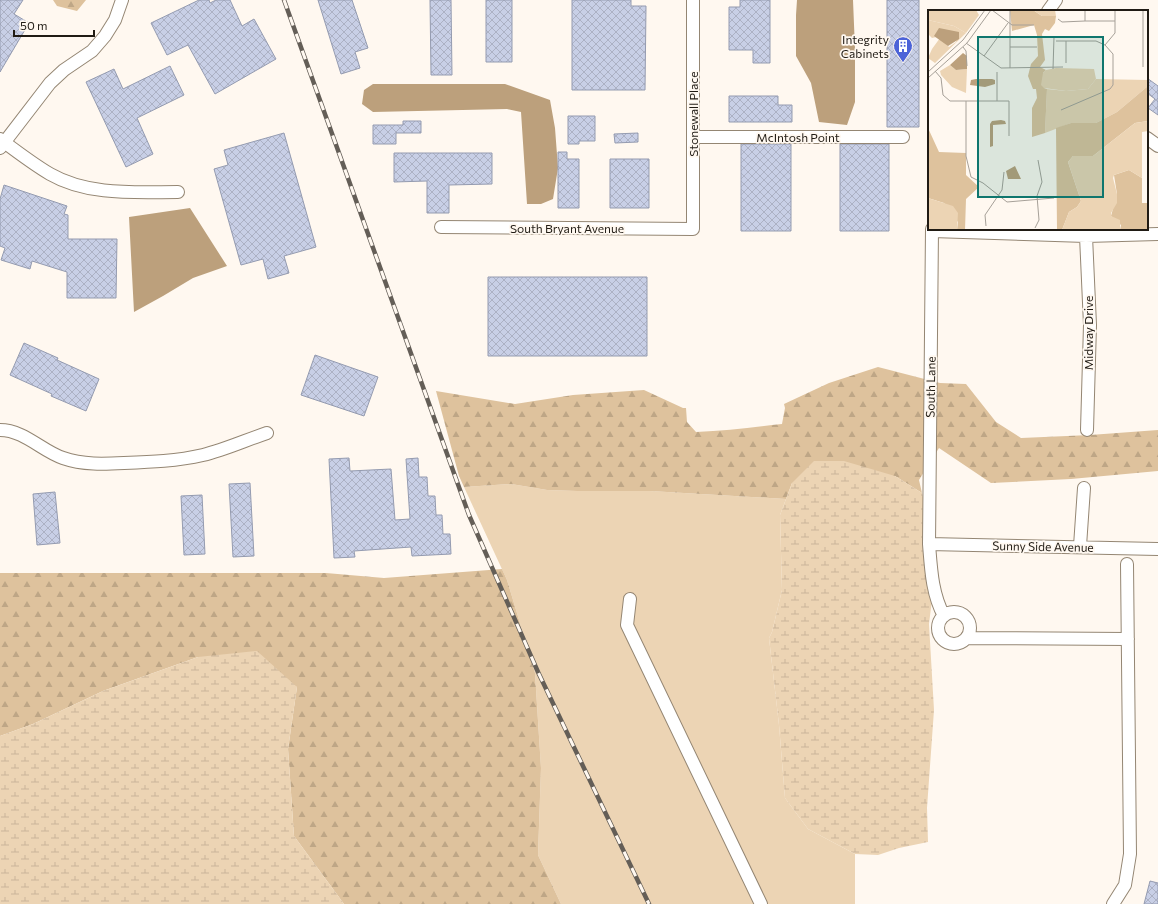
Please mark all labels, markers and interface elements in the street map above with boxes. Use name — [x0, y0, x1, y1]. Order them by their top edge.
inset map — [928, 10, 1148, 230]
scale bar — [14, 12, 94, 38]
text: 50 m — [20, 18, 48, 32]
place label: Integrity Cabinets — [841, 32, 889, 60]
building icon: Integrity Cabinets — [892, 35, 914, 63]
street label: Stonewall Place — [686, 71, 700, 157]
street label: McIntosh Point — [756, 130, 840, 144]
street label: South Bryant Avenue — [510, 221, 624, 235]
street label: Midway Drive — [1081, 296, 1095, 370]
street label: South Lane — [922, 356, 938, 418]
street label: Sunny Side Avenue — [992, 538, 1094, 554]

